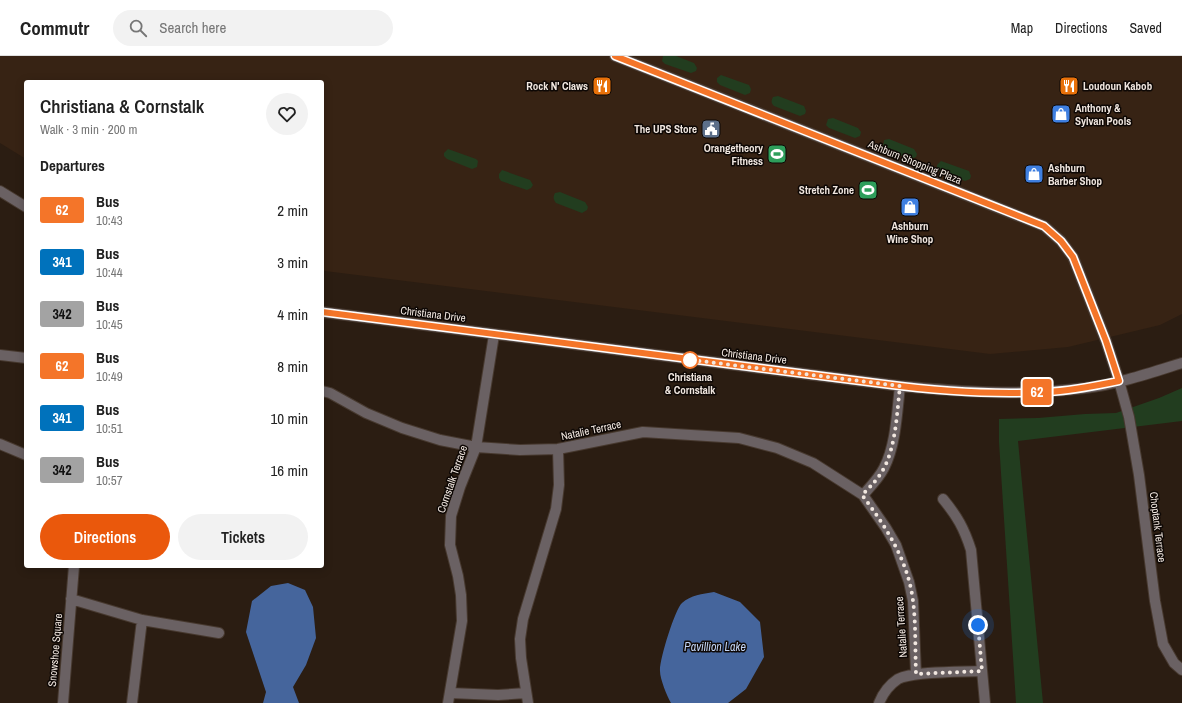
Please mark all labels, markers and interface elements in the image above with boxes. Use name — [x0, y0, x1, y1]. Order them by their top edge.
search box — [113, 10, 393, 46]
text: Commutr — [20, 15, 89, 41]
icon: search — [127, 17, 149, 39]
text: Search here — [159, 17, 226, 38]
text: Map — [1011, 19, 1033, 37]
text: Directions — [1055, 19, 1107, 37]
text: Saved — [1129, 19, 1162, 37]
restaurant icon: Rock N' Claws — [591, 75, 613, 97]
restaurant icon: Loudoun Kabob — [1058, 75, 1080, 97]
place label: Rock N' Claws — [526, 79, 588, 93]
place label: Loudoun Kabob — [1083, 79, 1153, 93]
text: Christiana & Cornstalk — [40, 93, 204, 119]
button: heart — [266, 93, 308, 135]
place label: Anthony & Sylvan Pools — [1075, 101, 1131, 128]
shop icon: Anthony & Sylvan Pools — [1050, 103, 1072, 125]
public building icon: The UPS Store — [700, 118, 722, 140]
text: Walk · 3 min · 200 m — [40, 121, 137, 138]
place label: The UPS Store — [634, 122, 697, 136]
street label: Ashburn Shopping Plaza — [865, 136, 964, 187]
place label: Orangetheory Fitness — [704, 141, 763, 168]
sports icon: Orangetheory Fitness — [766, 143, 788, 165]
text: Departures — [40, 155, 105, 176]
place label: Ashburn Barber Shop — [1048, 161, 1103, 188]
shop icon: Ashburn Barber Shop — [1023, 163, 1045, 185]
sports icon: Stretch Zone — [857, 179, 879, 201]
place label: Stretch Zone — [799, 183, 854, 197]
text: Bus — [96, 191, 119, 212]
shop icon: Ashburn Wine Shop — [899, 196, 921, 218]
text: 2 min — [277, 200, 308, 221]
text: 62 — [56, 201, 68, 219]
text: 10:43 — [96, 212, 123, 229]
place label: Ashburn Wine Shop — [887, 219, 934, 246]
text: Bus — [96, 243, 119, 264]
text: 3 min — [277, 252, 308, 273]
text: 341 — [52, 253, 72, 271]
text: 10:44 — [96, 264, 123, 281]
text: Bus — [96, 295, 119, 316]
street label: Christiana Drive — [400, 303, 466, 325]
text: 4 min — [277, 304, 308, 325]
text: 342 — [52, 305, 72, 323]
text: 10:45 — [96, 316, 123, 333]
street label: Christiana Drive — [721, 345, 787, 367]
text: Bus — [96, 347, 119, 368]
marker: Christiana & Cornstalk — [681, 351, 699, 369]
text: 8 min — [277, 356, 308, 377]
text: 62 — [56, 357, 68, 375]
text: 10:49 — [96, 368, 123, 385]
place label: Christiana & Cornstalk — [665, 370, 716, 397]
line badge: 62 — [1019, 379, 1055, 405]
text: 62 — [1031, 383, 1043, 401]
text: Bus — [96, 399, 119, 420]
text: 10 min — [270, 408, 308, 429]
text: 341 — [52, 409, 72, 427]
street label: Natalie Terrace — [560, 417, 622, 443]
text: 10:51 — [96, 420, 123, 437]
street label: Cornstalk Terrace — [434, 443, 470, 515]
text: Bus — [96, 451, 119, 472]
text: 16 min — [270, 460, 308, 481]
text: 342 — [52, 461, 72, 479]
text: 10:57 — [96, 472, 123, 489]
street label: Choptank Terrace — [1147, 491, 1169, 563]
button: Directions — [40, 514, 170, 560]
button: Tickets — [178, 514, 308, 560]
street label: Natalie Terrace — [892, 596, 910, 658]
street label: Snowshoe Square — [45, 613, 65, 687]
your location — [968, 615, 988, 635]
water label: Pavillion Lake — [684, 639, 746, 655]

